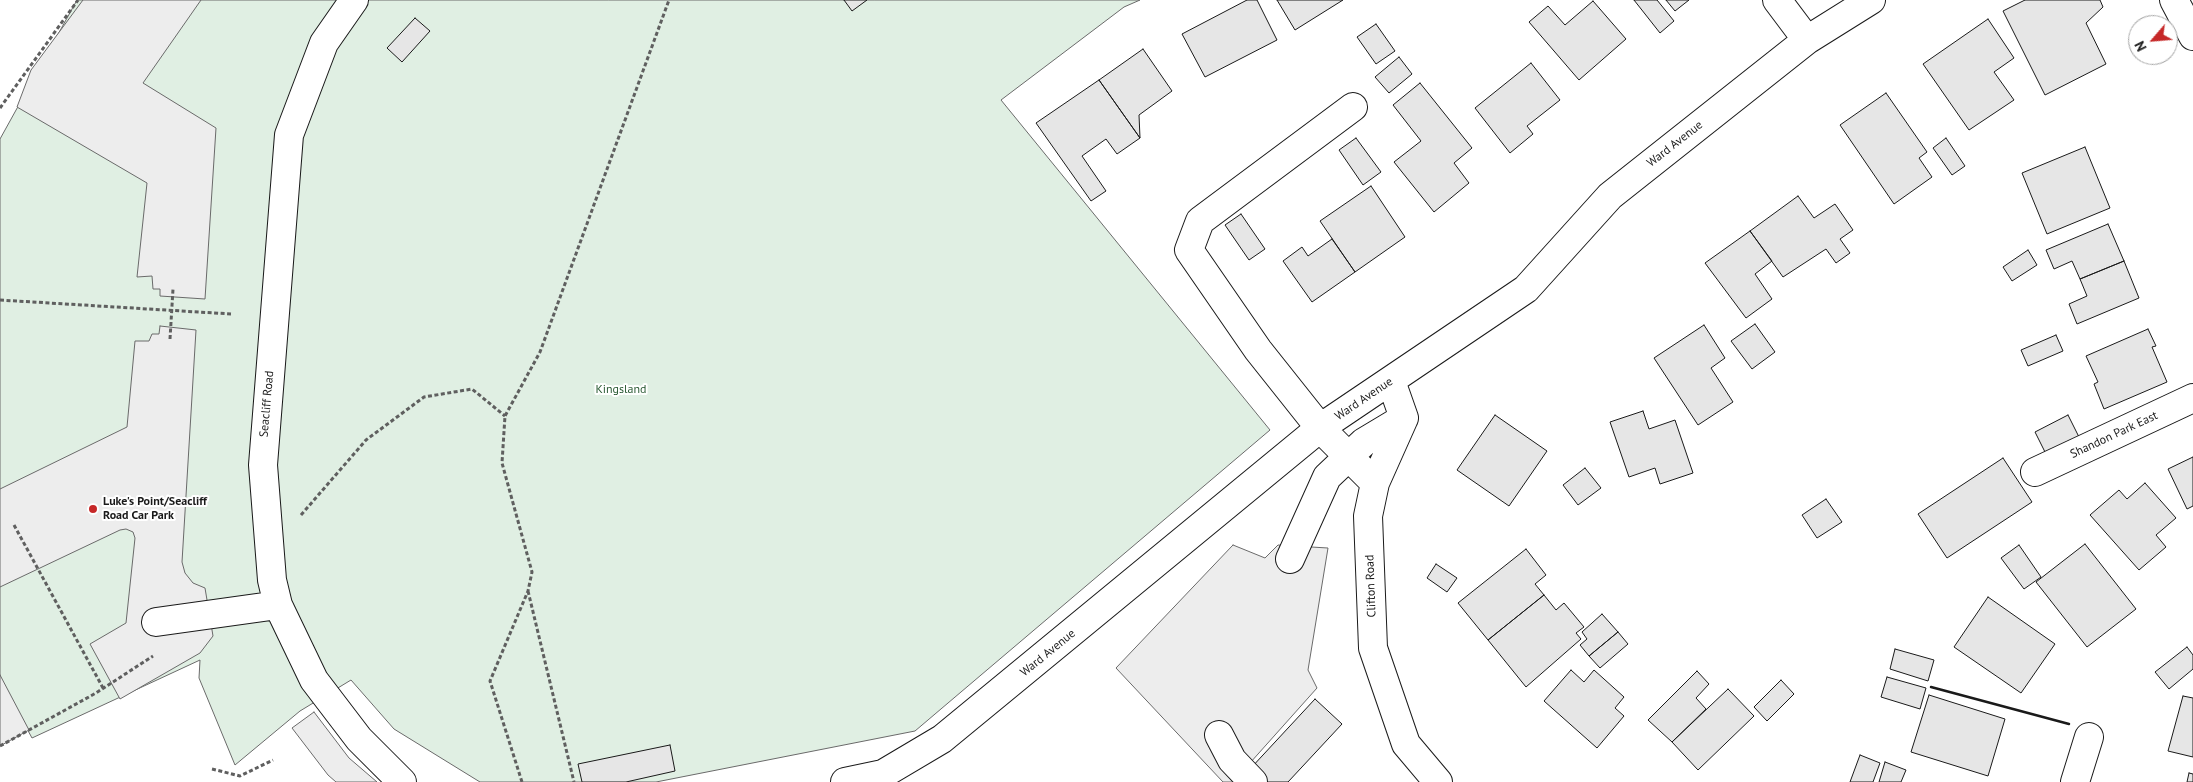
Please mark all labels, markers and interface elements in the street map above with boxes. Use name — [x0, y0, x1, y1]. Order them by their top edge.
north arrow — [2128, 15, 2178, 65]
text: N — [2130, 38, 2151, 55]
street label: Ward Avenue — [1644, 118, 1706, 170]
street label: Seacliff Road — [257, 370, 277, 438]
street label: Ward Avenue — [1332, 374, 1396, 424]
park label: Kingsland — [595, 383, 647, 397]
street label: Shandon Park East — [2068, 408, 2160, 462]
place label: Luke's Point/Seacliff Road Car Park — [103, 495, 207, 523]
marker: Luke's Point/Seacliff Road Car Park — [87, 503, 99, 515]
street label: Clifton Road — [1363, 554, 1379, 618]
street label: Ward Avenue — [1018, 626, 1078, 680]

